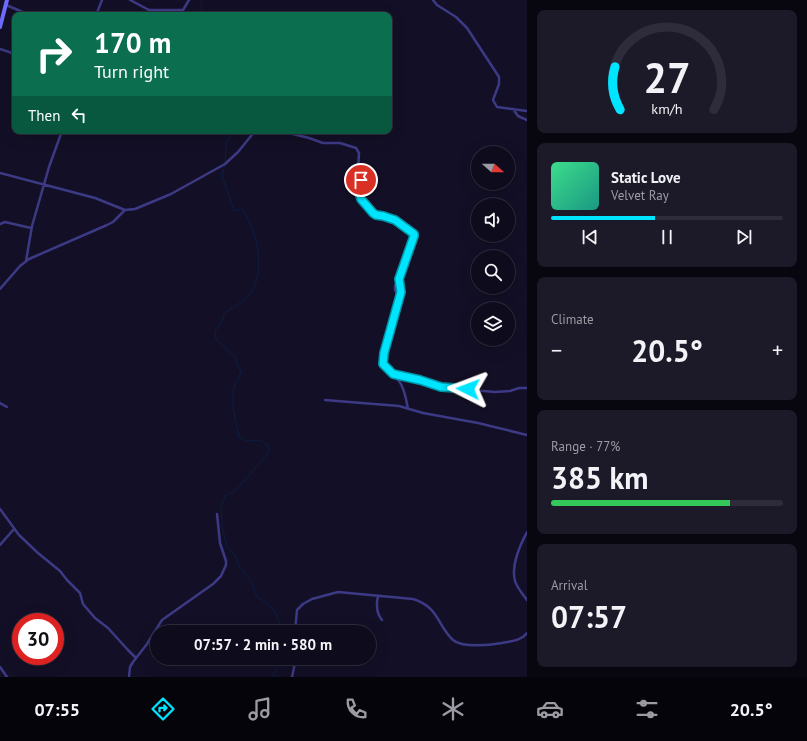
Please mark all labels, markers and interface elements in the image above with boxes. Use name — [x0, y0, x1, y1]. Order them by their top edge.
text: 170 m — [94, 24, 171, 61]
icon: right — [28, 28, 80, 80]
text: 27 — [643, 51, 691, 104]
text: Turn right — [94, 60, 169, 83]
text: km/h — [651, 98, 683, 117]
icon: left — [68, 104, 90, 126]
text: Then — [28, 106, 60, 125]
north arrow — [471, 146, 515, 190]
map controls — [471, 146, 515, 346]
pin — [344, 163, 378, 197]
text: Static Love — [611, 168, 681, 187]
icon: arrive — [350, 169, 372, 191]
text: Velvet Ray — [611, 187, 669, 204]
button: sound — [471, 198, 515, 242]
icon: previous — [579, 226, 601, 248]
icon: pause — [656, 226, 678, 248]
icon: next — [733, 226, 755, 248]
button: search — [471, 250, 515, 294]
button: layers — [471, 302, 515, 346]
text: Climate — [551, 311, 594, 328]
text: 20.5° — [631, 331, 703, 370]
text: − — [551, 336, 562, 364]
text: + — [772, 336, 783, 364]
position arrow — [447, 368, 489, 410]
text: Range · 77% — [551, 438, 620, 455]
text: 385 km — [551, 458, 649, 497]
text: Arrival — [551, 577, 587, 594]
text: 07:57 — [551, 597, 627, 636]
speed limit sign: 30 — [12, 613, 64, 665]
text: 07:57 · 2 min · 580 m — [194, 635, 332, 654]
icon: directions — [149, 695, 177, 723]
icon: music — [246, 695, 274, 723]
icon: phone — [342, 695, 370, 723]
icon: climate — [439, 695, 467, 723]
icon: car — [536, 695, 564, 723]
icon: filters — [633, 695, 661, 723]
text: 07:55 — [34, 698, 80, 721]
text: 20.5° — [730, 698, 773, 721]

